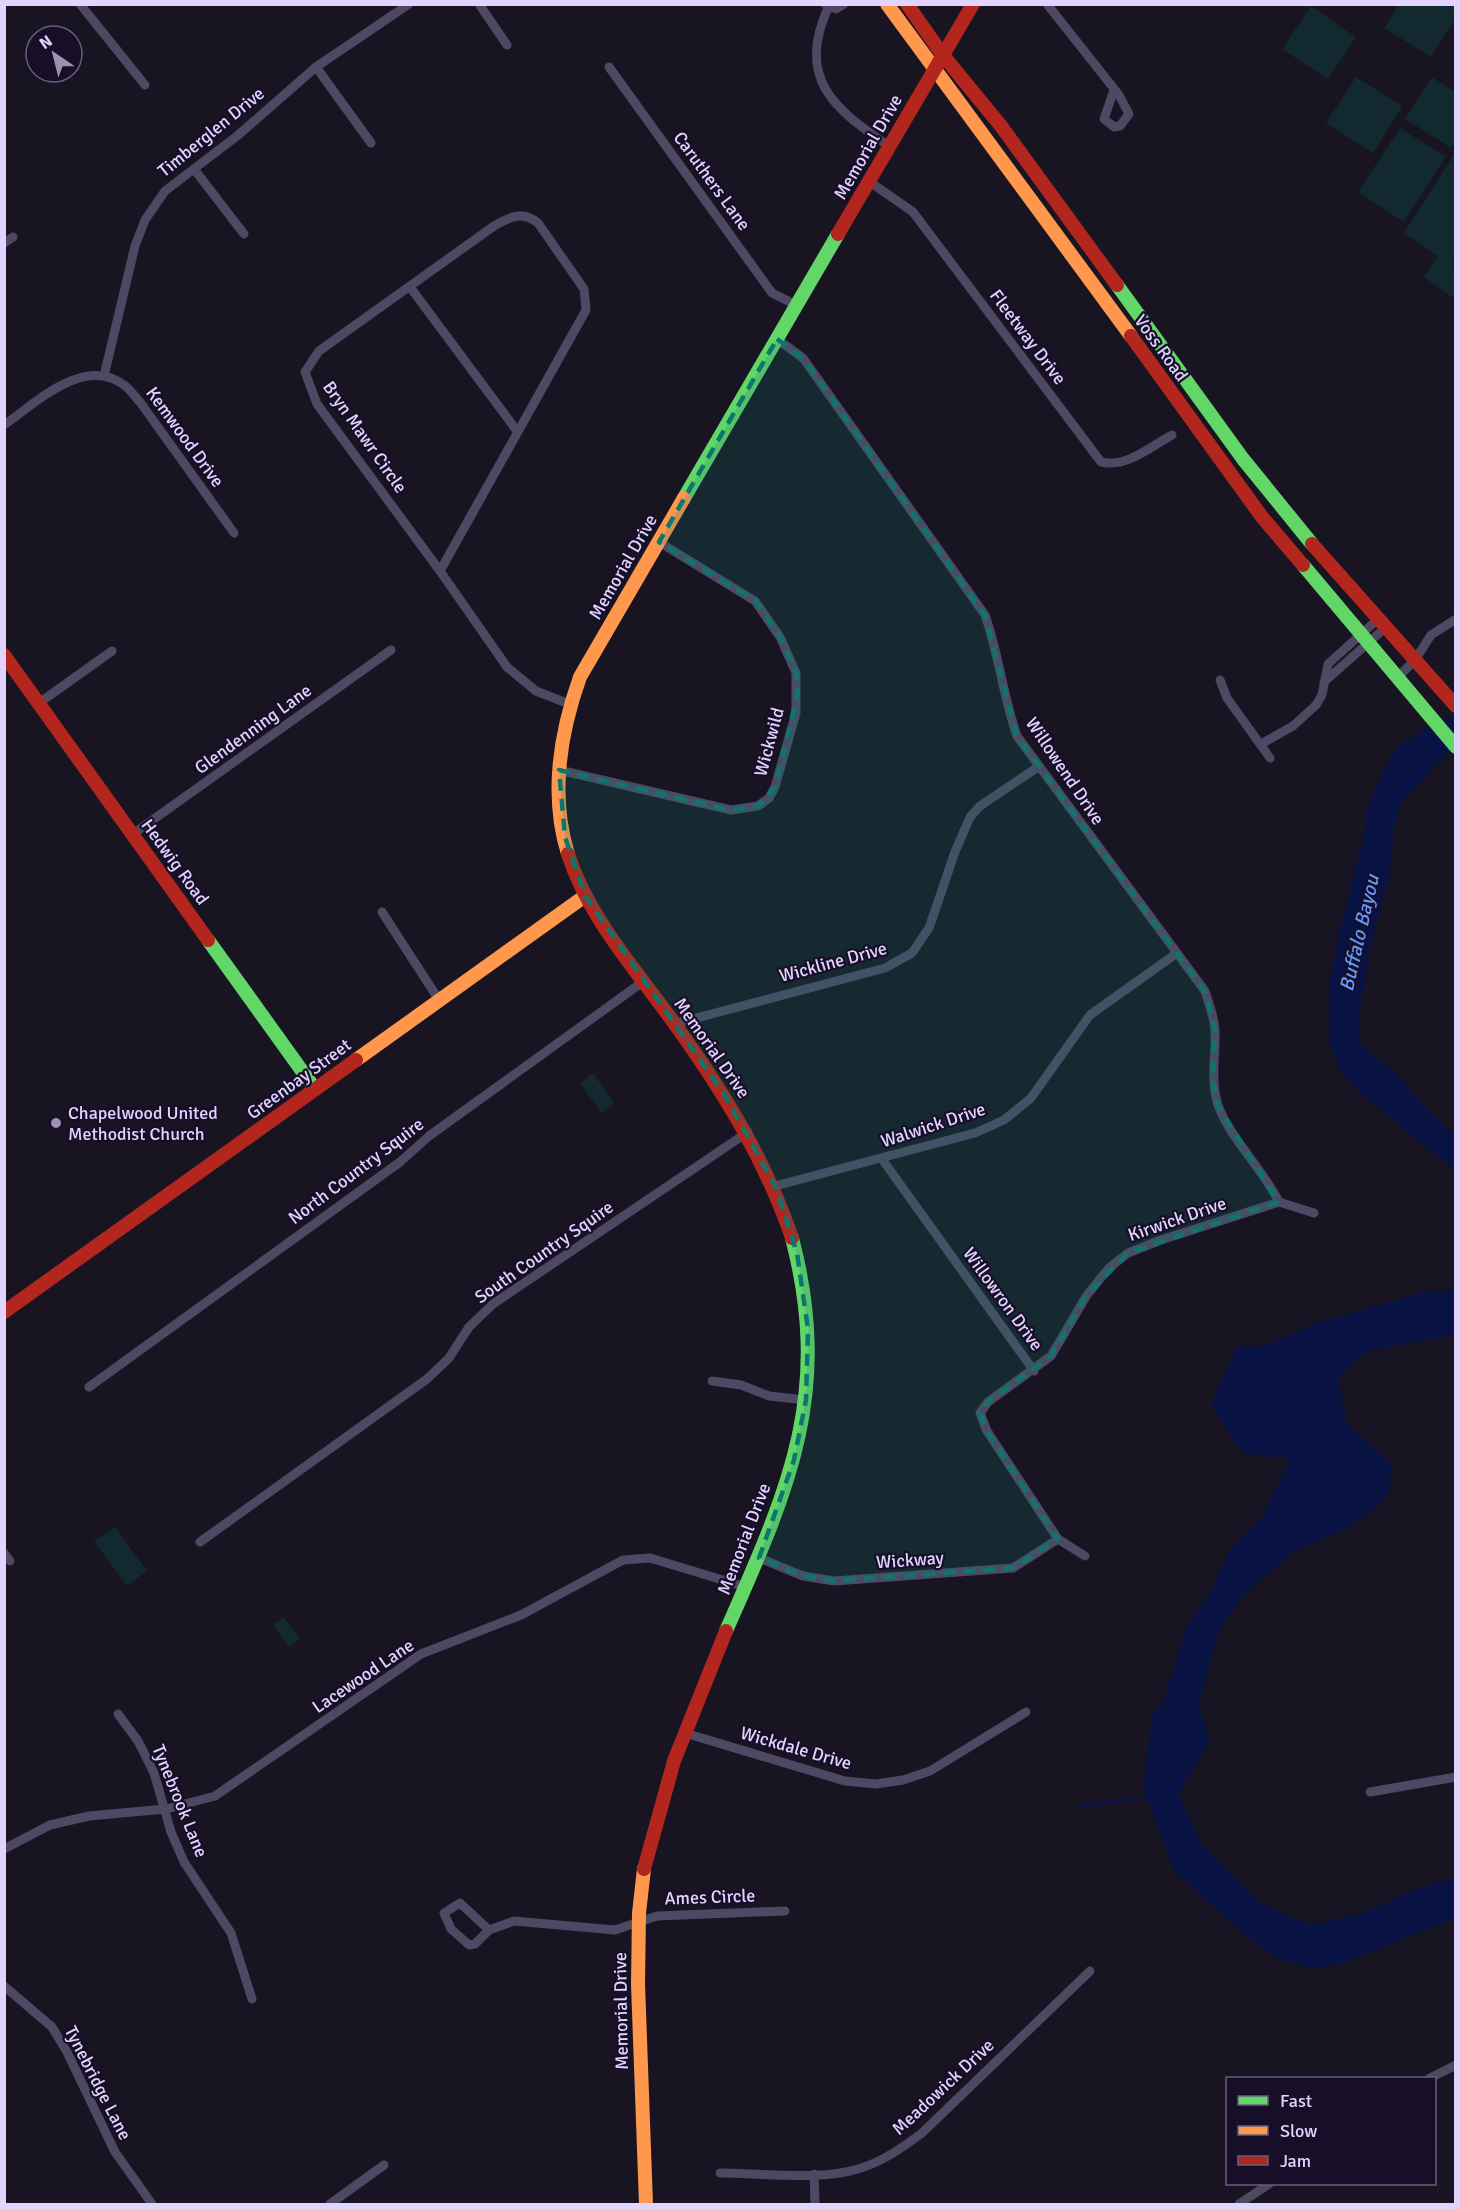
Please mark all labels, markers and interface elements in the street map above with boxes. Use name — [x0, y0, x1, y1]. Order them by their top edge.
north arrow — [24, 24, 84, 84]
text: N — [36, 31, 56, 54]
street label: Timberglen Drive — [153, 82, 269, 182]
street label: Memorial Drive — [829, 91, 907, 203]
street label: Caruthers Lane — [669, 127, 755, 235]
street label: Fleetway Drive — [985, 285, 1071, 389]
street label: Voss Road — [1129, 310, 1193, 386]
street label: Bryn Mawr Circle — [318, 377, 412, 497]
street label: Kemwood Drive — [141, 382, 229, 492]
street label: Memorial Drive — [584, 511, 662, 623]
street label: Glendenning Lane — [190, 679, 316, 779]
street label: Wickwild — [749, 705, 789, 779]
street label: Willowend Drive — [1021, 713, 1109, 829]
street label: Hedwig Road — [136, 815, 214, 909]
water label: Buffalo Bayou — [1334, 871, 1385, 994]
street label: Wickline Drive — [777, 937, 889, 987]
street label: Memorial Drive — [669, 993, 755, 1103]
street label: Greenbay Street — [243, 1034, 355, 1124]
street label: Walwick Drive — [878, 1098, 988, 1152]
place label: Chapelwood United Methodist Church — [68, 1102, 218, 1145]
street label: North Country Squire — [284, 1113, 428, 1229]
marker: Chapelwood United Methodist Church — [49, 1116, 63, 1130]
street label: Kirwick Drive — [1125, 1192, 1229, 1246]
street label: South Country Squire — [470, 1196, 618, 1308]
street label: Willowron Drive — [958, 1243, 1048, 1355]
street label: Memorial Drive — [713, 1480, 775, 1598]
street label: Wickway — [875, 1547, 945, 1573]
street label: Lacewood Lane — [308, 1634, 418, 1718]
street label: Wickdale Drive — [738, 1722, 854, 1774]
street label: Tynebrook Lane — [147, 1741, 213, 1861]
street label: Ames Circle — [664, 1884, 756, 1910]
street label: Memorial Drive — [609, 1952, 633, 2070]
street label: Tynebridge Lane — [60, 2022, 136, 2144]
street label: Meadowick Drive — [888, 2034, 998, 2140]
legend — [1226, 2077, 1436, 2185]
text: Fast — [1280, 2090, 1312, 2112]
text: Slow — [1280, 2120, 1317, 2142]
text: Jam — [1280, 2150, 1311, 2172]

